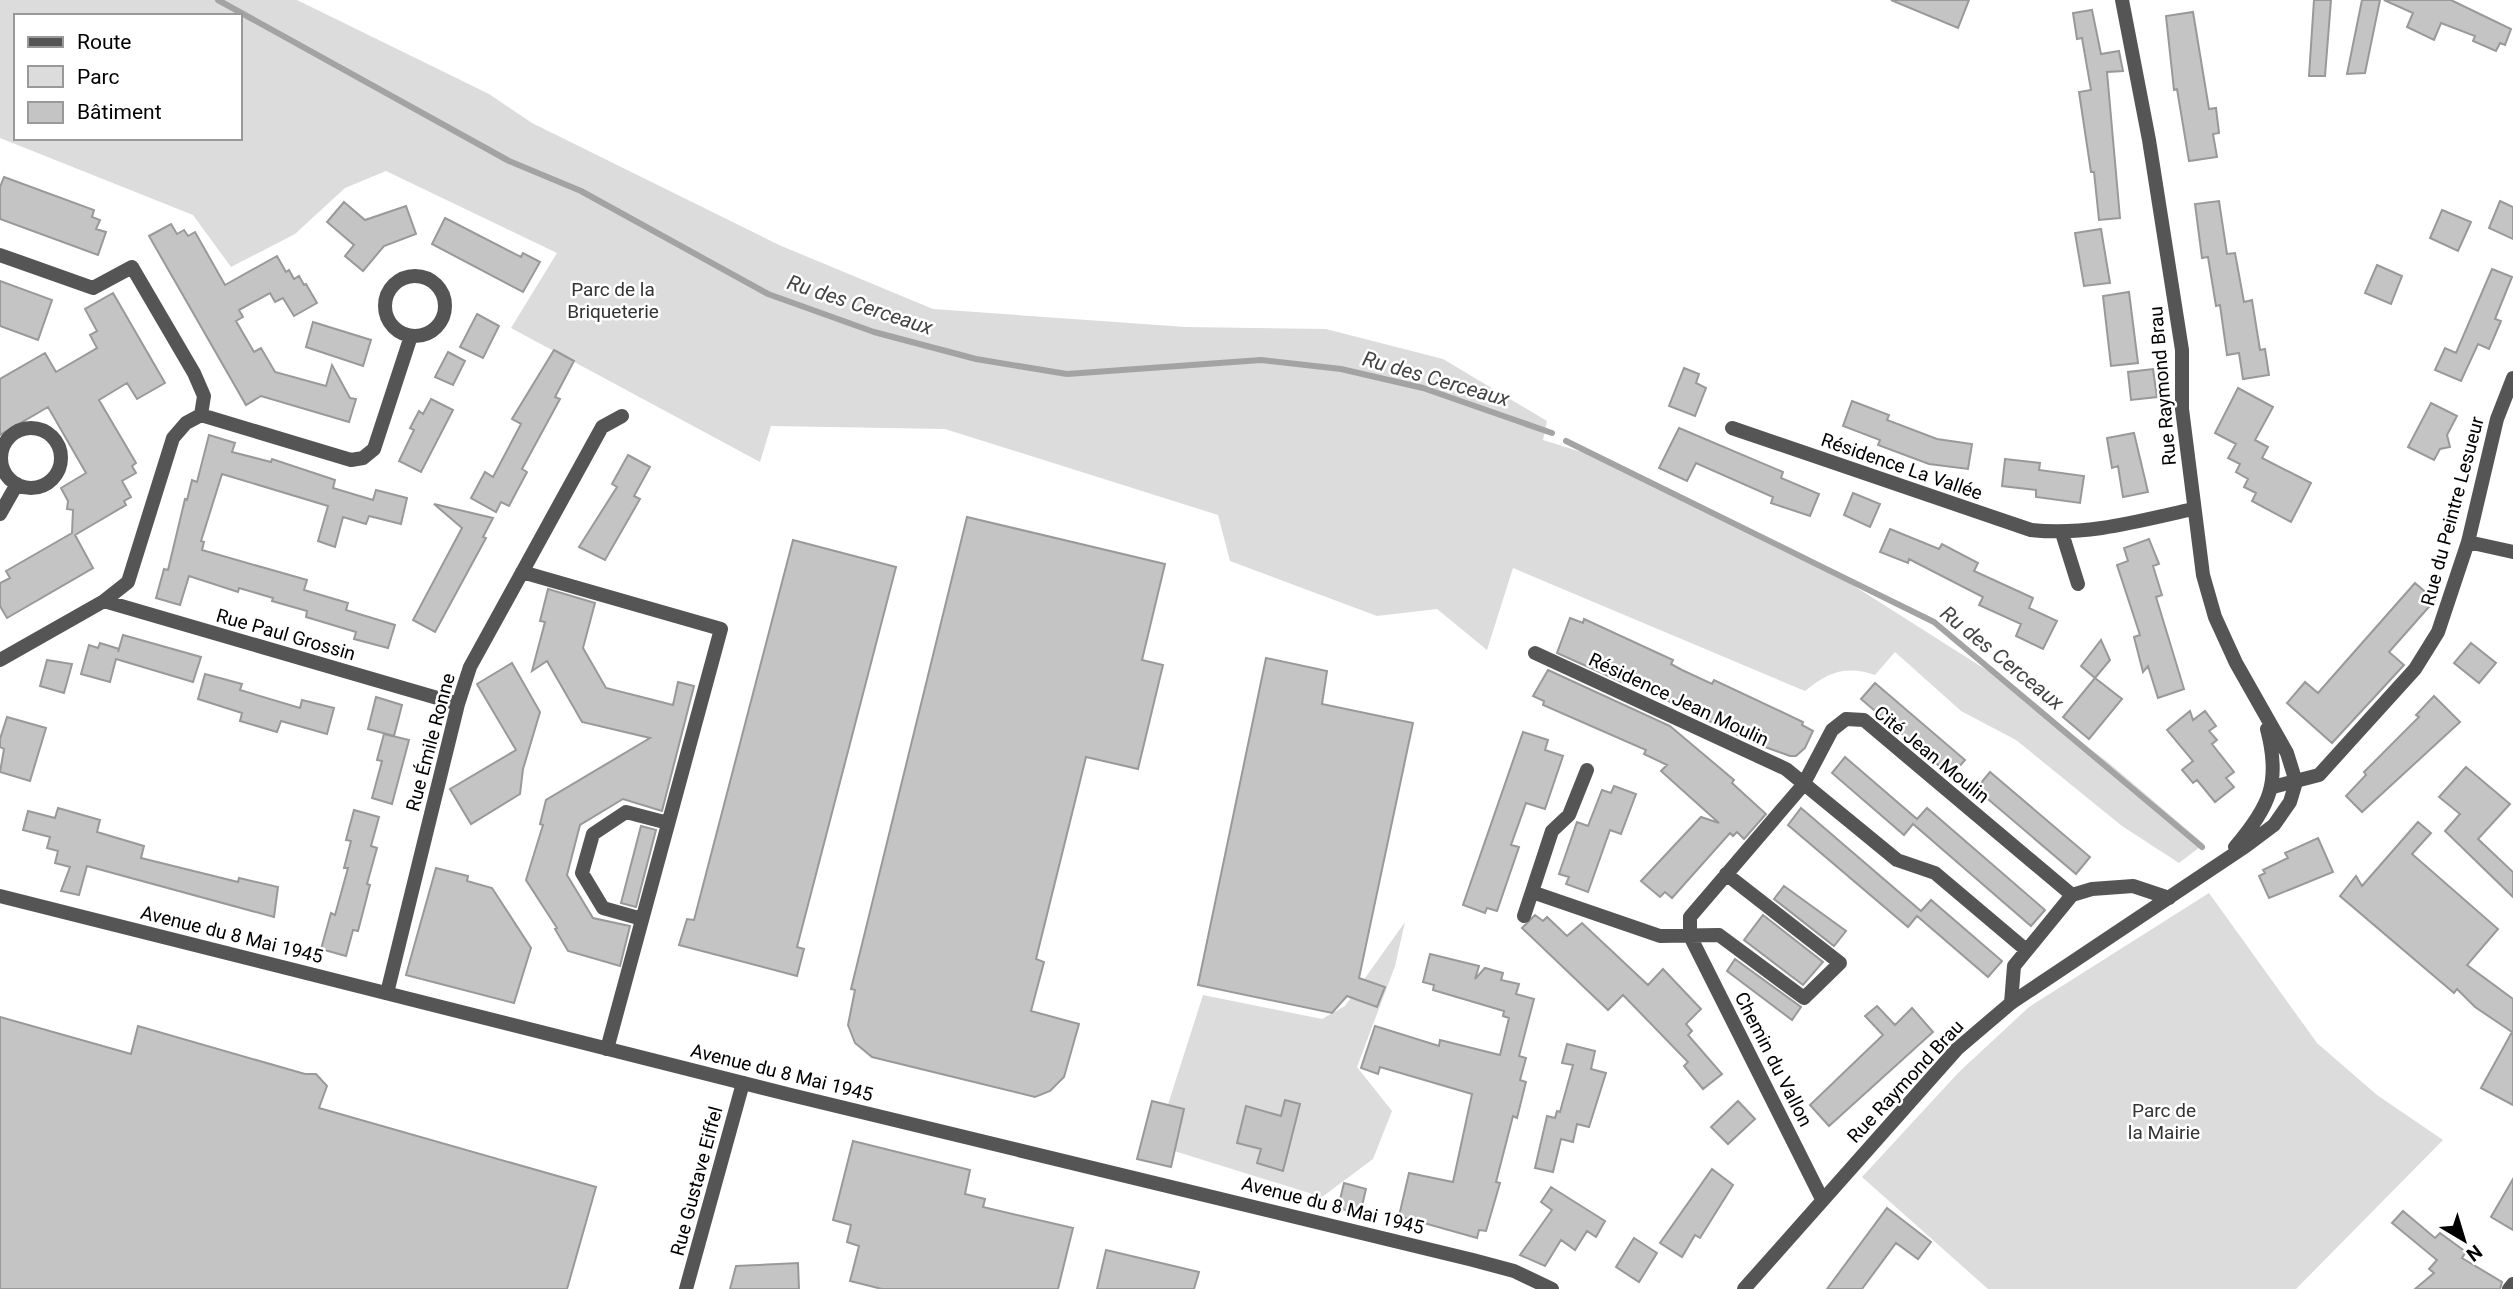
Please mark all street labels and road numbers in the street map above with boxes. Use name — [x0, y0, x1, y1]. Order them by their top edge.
street label: Rue Raymond Brau — [2144, 305, 2181, 467]
street label: Rue du Peintre Lesueur — [2416, 414, 2489, 608]
street label: Résidence La Vallée — [1818, 428, 1985, 505]
street label: Rue Paul Grossin — [214, 604, 358, 665]
street label: Résidence Jean Moulin — [1585, 648, 1772, 751]
street label: Rue Émile Ronne — [401, 671, 460, 814]
street label: Cité Jean Moulin — [1869, 701, 1994, 808]
street label: Avenue du 8 Mai 1945 — [138, 901, 325, 968]
street label: Chemin du Vallon — [1730, 988, 1817, 1130]
street label: Rue Raymond Brau — [1842, 1015, 1968, 1148]
street label: Avenue du 8 Mai 1945 — [688, 1039, 875, 1106]
street label: Rue Gustave Eiffel — [666, 1104, 727, 1258]
street label: Avenue du 8 Mai 1945 — [1239, 1172, 1426, 1239]

